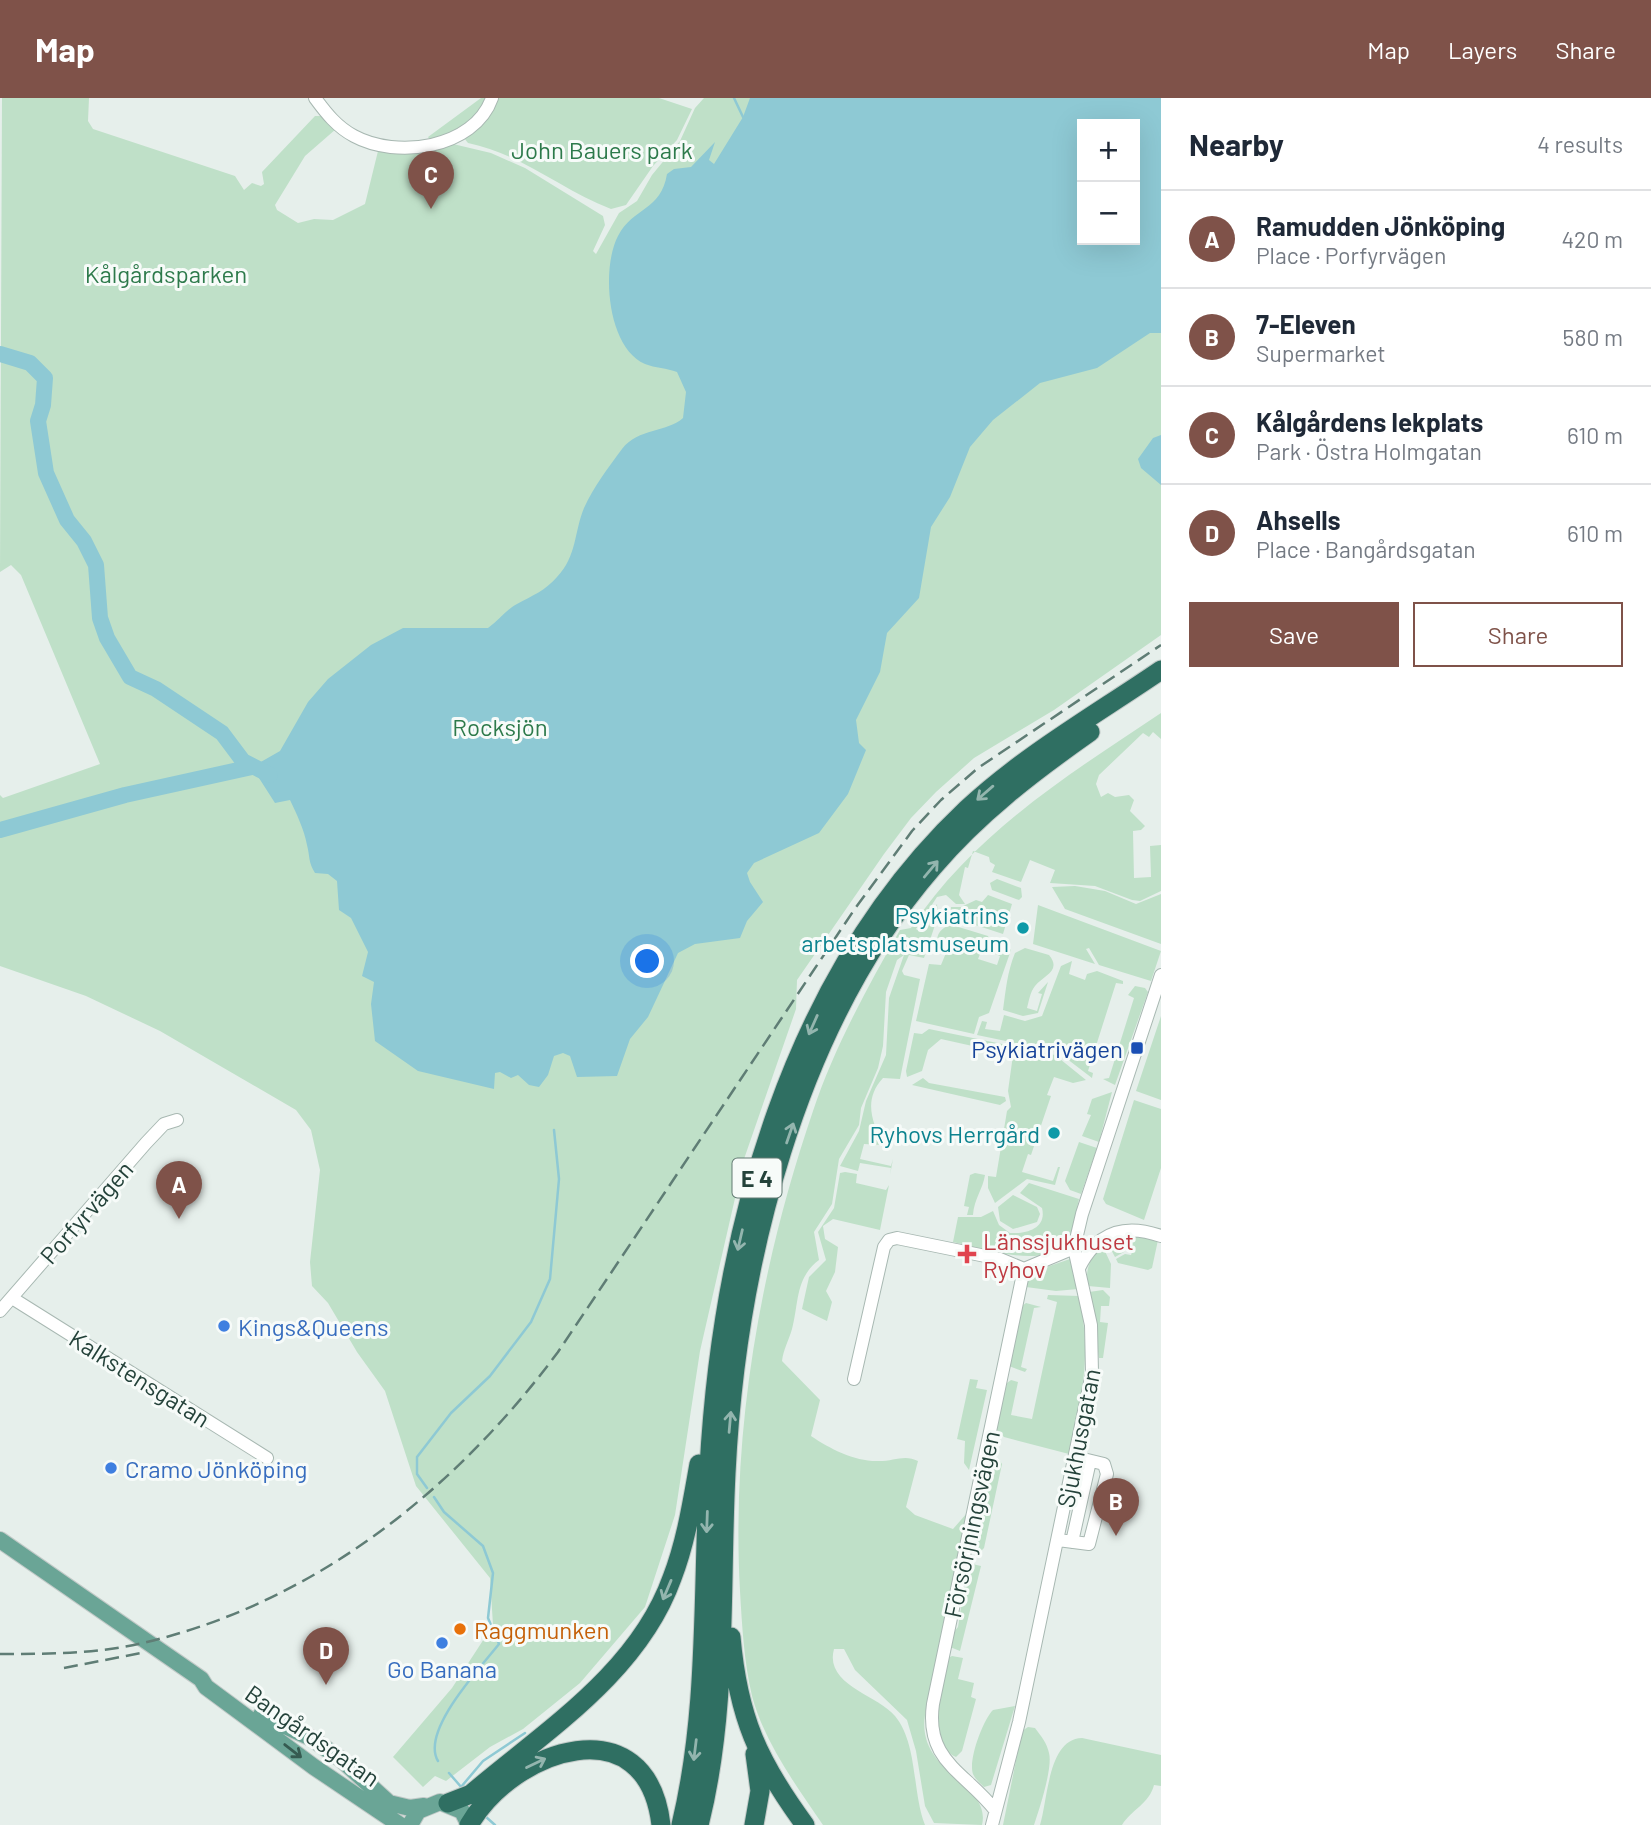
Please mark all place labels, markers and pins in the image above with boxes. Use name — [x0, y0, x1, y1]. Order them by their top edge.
pin: C — [408, 151, 454, 209]
place label: Psykiatrins arbetsplatsmuseum — [801, 900, 1009, 957]
marker: Psykiatrins arbetsplatsmuseum — [1015, 920, 1031, 936]
place label: Psykiatrivägen — [971, 1034, 1123, 1063]
marker: Psykiatrivägen — [1129, 1040, 1145, 1056]
place label: Ryhovs Herrgård — [869, 1119, 1040, 1148]
marker: Ryhovs Herrgård — [1046, 1125, 1062, 1141]
pin: A — [156, 1161, 202, 1219]
place label: Länssjukhuset Ryhov — [983, 1226, 1134, 1283]
marker: Länssjukhuset Ryhov — [957, 1244, 977, 1264]
place label: Kings&Queens — [238, 1312, 388, 1341]
marker: Kings&Queens — [216, 1318, 232, 1334]
place label: Cramo Jönköping — [125, 1454, 307, 1483]
marker: Cramo Jönköping — [103, 1460, 119, 1476]
pin: B — [1093, 1478, 1139, 1536]
place label: Raggmunken — [474, 1615, 610, 1644]
marker: Raggmunken — [452, 1621, 468, 1637]
pin: D — [303, 1627, 349, 1685]
marker: Go Banana — [434, 1635, 450, 1651]
place label: Go Banana — [387, 1654, 497, 1683]

